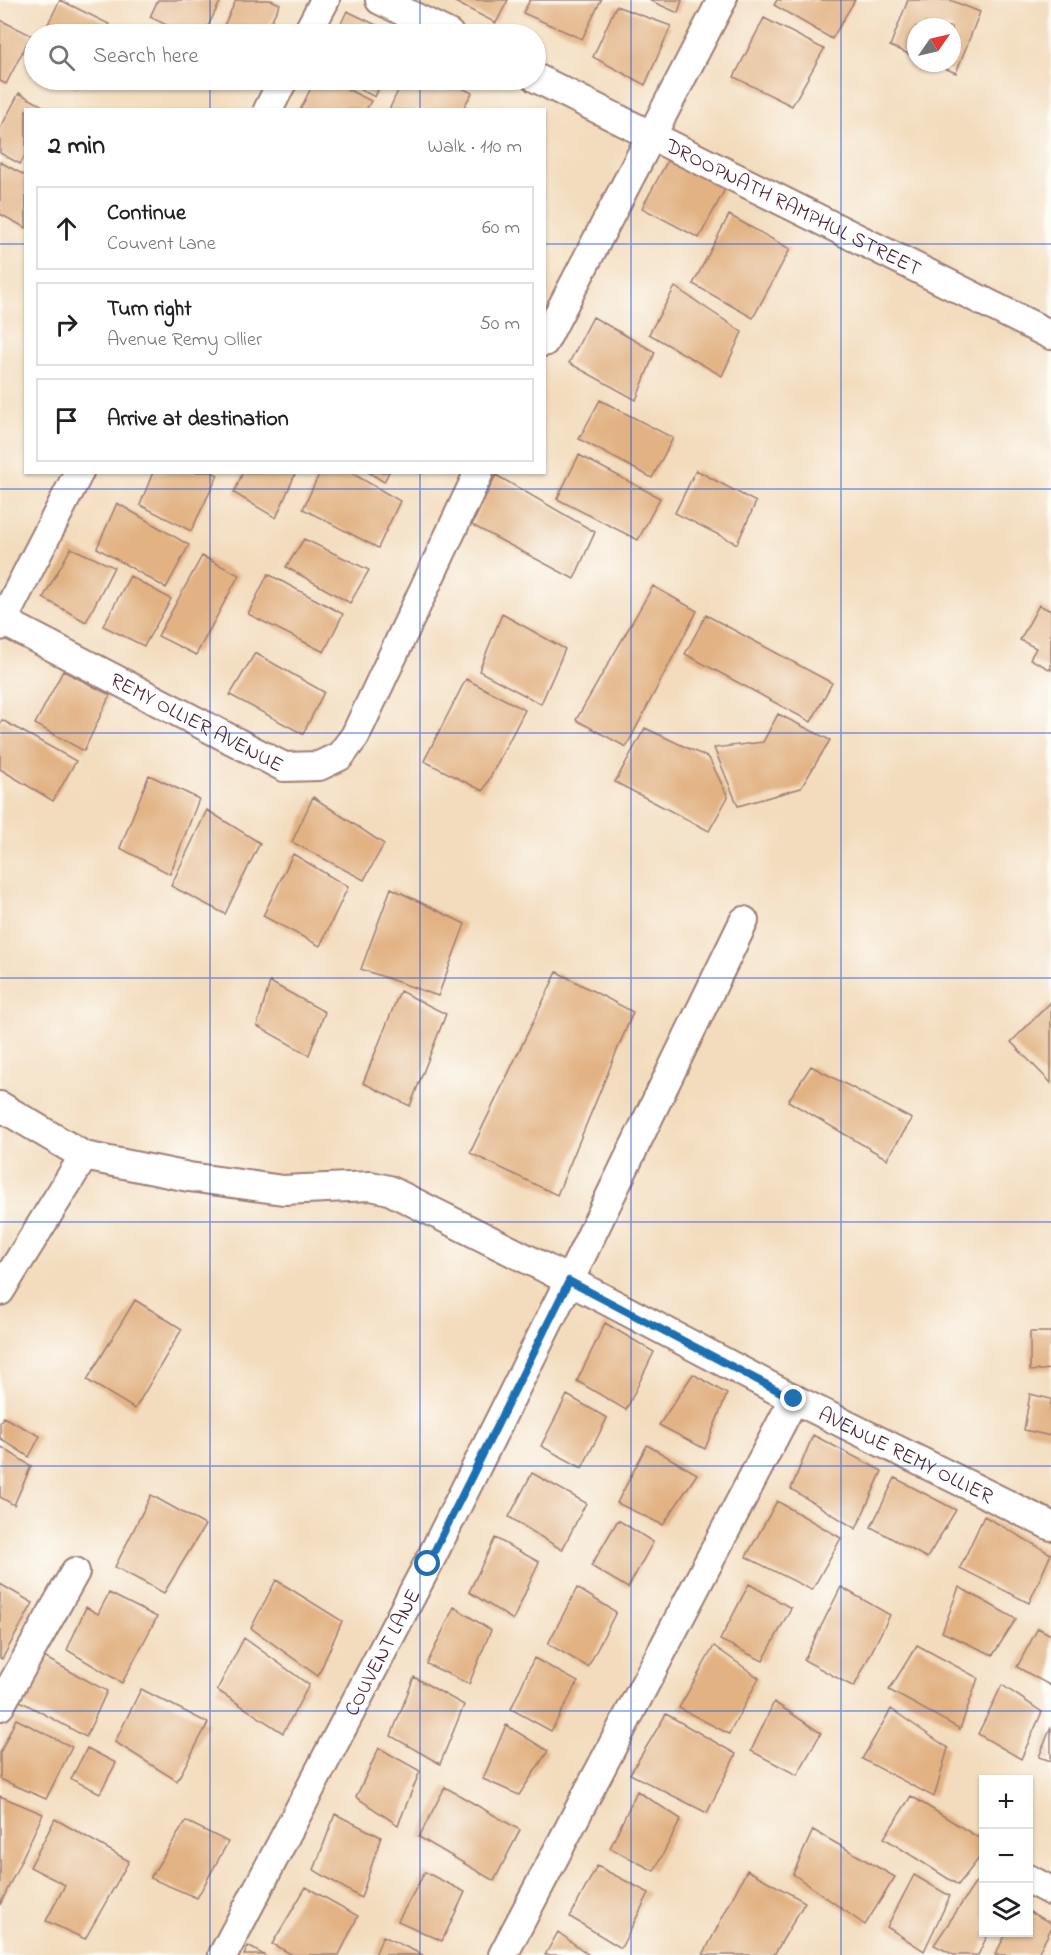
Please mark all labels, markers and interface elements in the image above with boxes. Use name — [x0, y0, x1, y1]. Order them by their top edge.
north arrow — [907, 18, 961, 72]
search box — [24, 24, 546, 90]
icon: search — [45, 41, 78, 74]
text: Search here — [93, 41, 198, 73]
text: 2 min — [48, 128, 105, 166]
street label: DROOPNATH RAMPHUL STREET — [659, 131, 926, 285]
text: Walk · 110 m — [427, 133, 522, 162]
text: Continue — [107, 198, 186, 230]
icon: ahead — [50, 212, 83, 245]
text: 60 m — [482, 214, 520, 243]
text: Couvent Lane — [107, 230, 216, 259]
text: Turn right — [107, 294, 192, 326]
icon: right — [50, 308, 83, 341]
text: 50 m — [479, 310, 520, 339]
text: Avenue Remy Ollier — [107, 326, 262, 355]
icon: arrive — [50, 404, 83, 437]
text: Arrive at destination — [107, 404, 289, 436]
street label: REMY OLLIER AVENUE — [104, 666, 288, 781]
route end — [780, 1385, 806, 1411]
street label: AVENUE REMY OLLIER — [813, 1400, 998, 1512]
route start — [414, 1550, 440, 1576]
street label: COUVENT LANE — [338, 1584, 429, 1722]
map controls — [979, 1775, 1033, 1937]
button: + — [979, 1775, 1033, 1829]
button: − — [979, 1829, 1033, 1883]
button: layers — [979, 1883, 1033, 1937]

